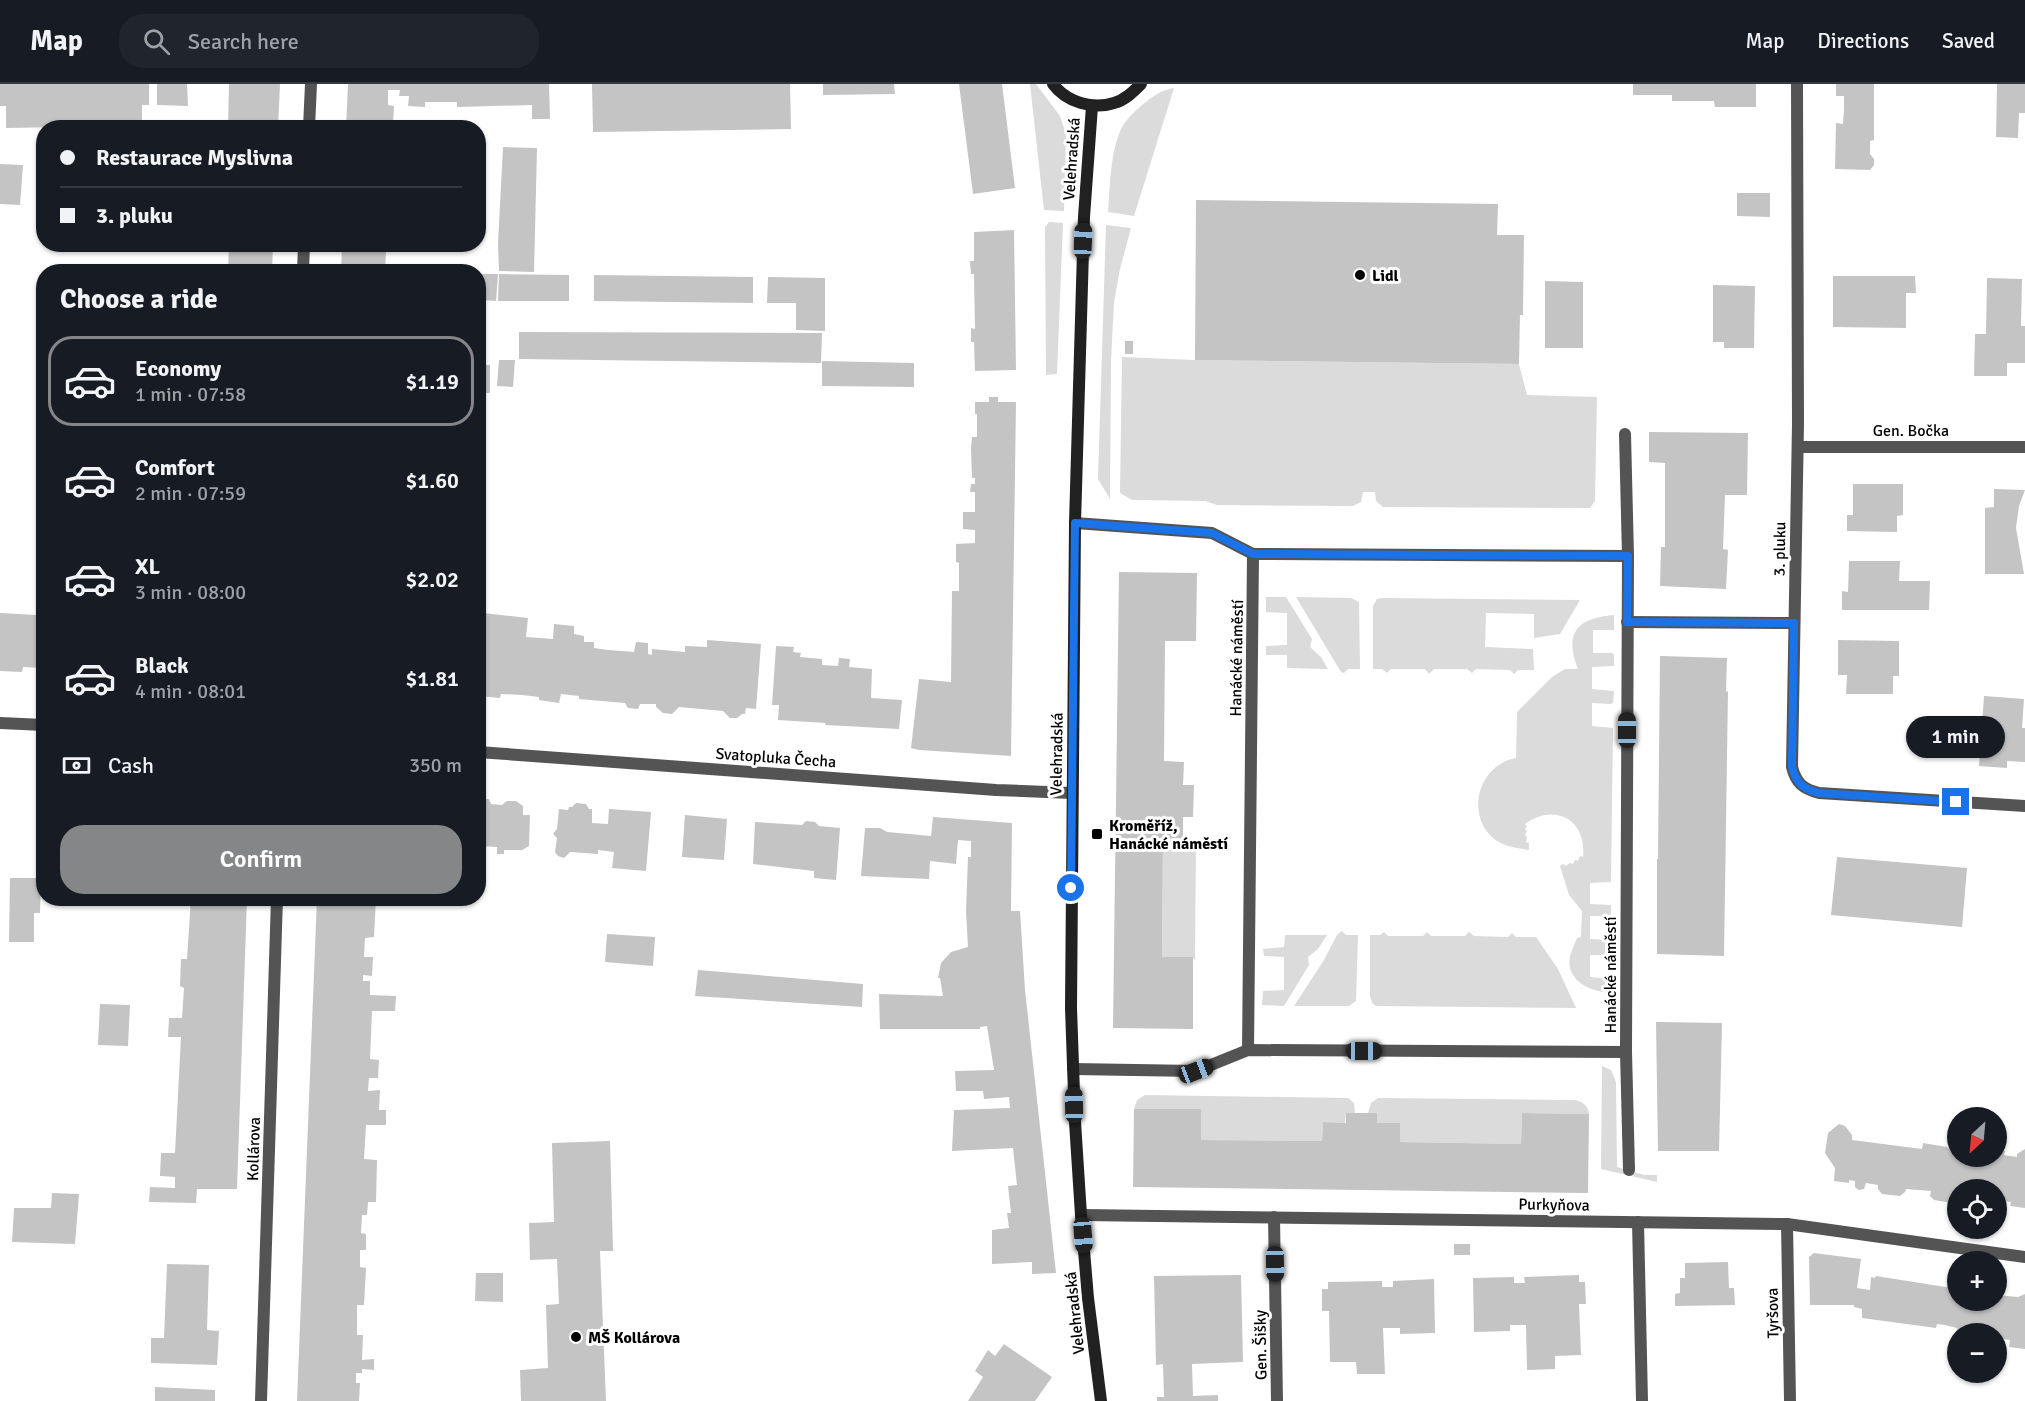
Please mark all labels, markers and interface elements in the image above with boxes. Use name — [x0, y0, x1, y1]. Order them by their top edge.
search box — [119, 14, 539, 68]
text: Map — [30, 24, 83, 58]
icon: search — [140, 25, 173, 58]
text: Search here — [188, 28, 299, 55]
text: Map — [1746, 28, 1784, 54]
text: Directions — [1817, 28, 1909, 54]
text: Saved — [1942, 28, 1995, 54]
street label: Velehradská — [1059, 117, 1085, 201]
text: Restaurace Myslivna — [96, 144, 293, 171]
text: 3. pluku — [96, 202, 173, 229]
car — [1073, 223, 1093, 259]
place label: Lidl — [1372, 266, 1399, 286]
marker: Lidl — [1353, 268, 1367, 282]
text: Choose a ride — [60, 283, 218, 316]
icon: car — [63, 354, 117, 408]
text: Economy — [135, 355, 221, 382]
text: $1.19 — [405, 368, 459, 395]
text: 1 min · 07:58 — [135, 382, 246, 407]
street label: Gen. Bočka — [1873, 421, 1949, 441]
icon: car — [63, 453, 117, 507]
text: Comfort — [135, 454, 215, 481]
text: $1.60 — [405, 467, 459, 494]
text: 2 min · 07:59 — [135, 481, 246, 506]
street label: 3. pluku — [1770, 522, 1790, 577]
icon: car — [63, 552, 117, 606]
text: XL — [135, 553, 160, 580]
text: $2.02 — [405, 566, 459, 593]
text: 3 min · 08:00 — [135, 580, 246, 605]
street label: Hanácké náměstí — [1226, 599, 1248, 717]
icon: car — [63, 651, 117, 705]
text: Black — [135, 652, 189, 679]
text: $1.81 — [405, 665, 459, 692]
text: 4 min · 08:01 — [135, 679, 246, 704]
street label: Velehradská — [1046, 712, 1068, 796]
car — [1618, 712, 1636, 748]
callout: 1 min — [1906, 715, 2006, 757]
text: 1 min — [1932, 724, 1979, 749]
street label: Svatopluka Čecha — [715, 744, 837, 772]
icon: cash — [60, 749, 93, 782]
text: Cash — [108, 752, 154, 779]
text: 350 m — [409, 753, 462, 778]
route end — [1942, 788, 1969, 815]
place label: Kroměříž, Hanácké náměstí — [1109, 816, 1228, 854]
button: Confirm — [60, 825, 462, 894]
marker: Kroměříž, Hanácké náměstí — [1090, 827, 1104, 841]
route start — [1057, 874, 1084, 901]
street label: Hanácké náměstí — [1601, 916, 1621, 1034]
car — [1346, 1042, 1382, 1060]
car — [1176, 1056, 1216, 1086]
car — [1065, 1087, 1083, 1123]
north arrow — [1947, 1107, 2007, 1167]
map controls — [1947, 1107, 2007, 1383]
street label: Kollárova — [243, 1117, 265, 1181]
button: locate — [1947, 1179, 2007, 1239]
street label: Purkyňova — [1518, 1194, 1590, 1216]
car — [1072, 1216, 1094, 1254]
car — [1266, 1246, 1284, 1282]
button: + — [1947, 1251, 2007, 1311]
street label: Velehradská — [1061, 1271, 1089, 1355]
street label: Tyršova — [1763, 1287, 1783, 1338]
street label: Gen. Šišky — [1250, 1309, 1272, 1380]
button: − — [1947, 1323, 2007, 1383]
place label: MŠ Kollárova — [588, 1328, 680, 1348]
marker: MŠ Kollárova — [569, 1330, 583, 1344]

